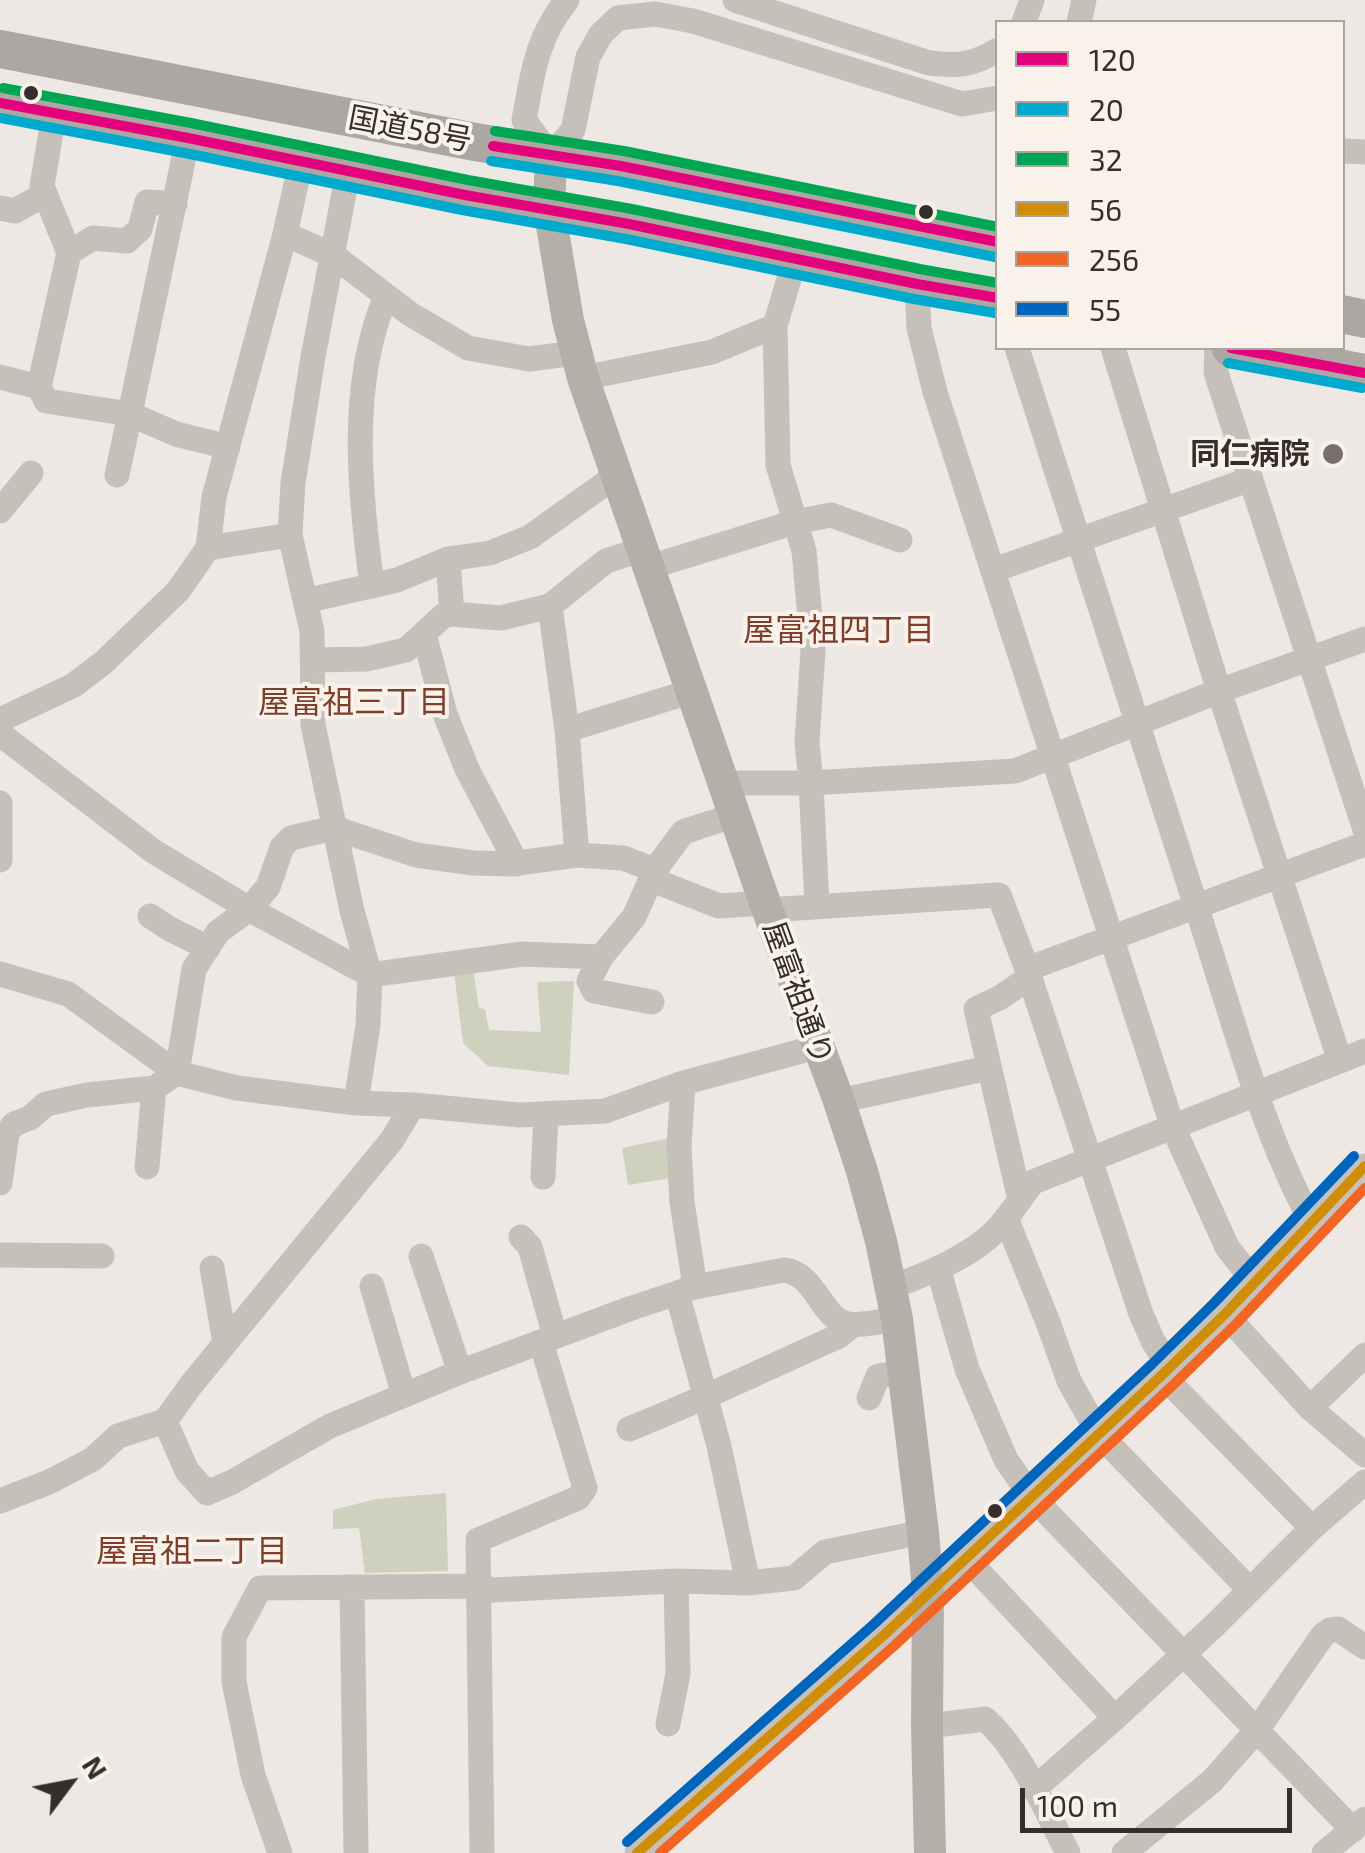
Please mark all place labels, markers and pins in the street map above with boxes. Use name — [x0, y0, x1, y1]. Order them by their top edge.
unlabelled marker — [21, 83, 41, 103]
unlabelled marker — [916, 202, 936, 222]
place label: 同仁病院 — [1190, 436, 1310, 472]
marker: 同仁病院 — [1320, 441, 1346, 467]
unlabelled marker — [985, 1501, 1005, 1521]

